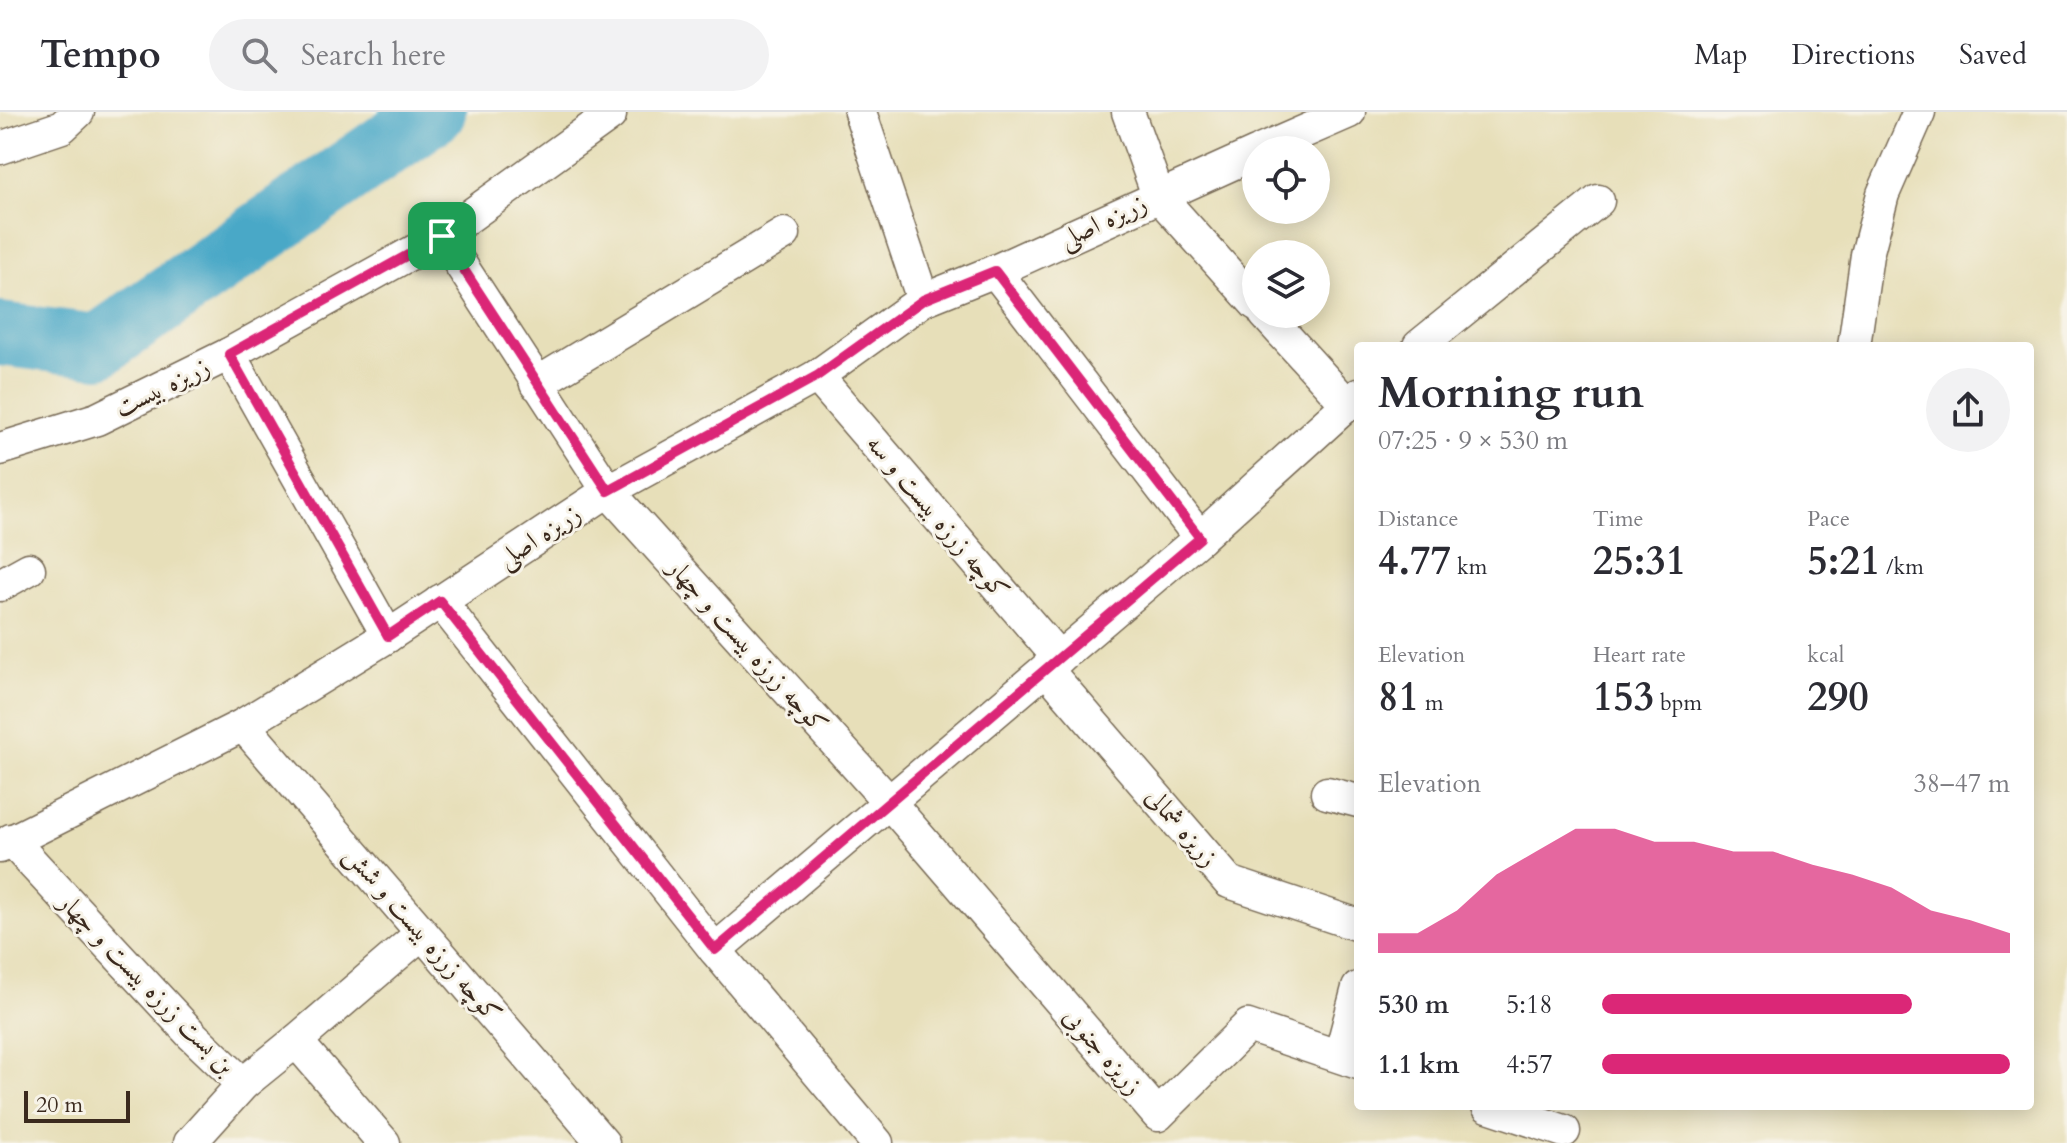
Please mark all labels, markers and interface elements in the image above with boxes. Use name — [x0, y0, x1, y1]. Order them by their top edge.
search box — [209, 19, 769, 91]
text: Tempo — [40, 29, 161, 81]
icon: search — [237, 33, 281, 77]
text: Search here — [301, 35, 446, 76]
text: Map — [1694, 36, 1748, 74]
text: Directions — [1792, 36, 1915, 74]
text: Saved — [1959, 36, 2027, 74]
map controls — [1242, 136, 1330, 328]
button: locate — [1242, 136, 1330, 224]
street label: زریزه اصلی — [1054, 186, 1153, 257]
pin — [408, 202, 476, 270]
icon: arrive — [420, 214, 464, 258]
button: layers — [1242, 240, 1330, 328]
street label: زریزه بیست — [109, 349, 215, 425]
text: Morning run — [1378, 363, 1644, 423]
button: share — [1926, 368, 2010, 452]
text: 07:25 · 9 × 530 m — [1378, 423, 1568, 458]
street label: کوچه زرزه بیست و سه — [859, 427, 1017, 607]
street label: زریزه اصلی — [491, 496, 588, 577]
text: Distance — [1378, 504, 1458, 534]
text: Time — [1593, 504, 1644, 534]
text: Pace — [1807, 504, 1850, 534]
text: 4.77 — [1378, 534, 1451, 589]
text: 25:31 — [1593, 534, 1686, 589]
text: 5:21 — [1807, 534, 1880, 589]
street label: کوچه زرزه بیست و چهار — [658, 549, 836, 741]
text: km — [1451, 552, 1487, 582]
text: /km — [1880, 552, 1924, 582]
text: Elevation — [1378, 640, 1465, 670]
text: Heart rate — [1593, 640, 1686, 670]
text: kcal — [1807, 640, 1844, 670]
text: 81 — [1378, 670, 1419, 725]
text: 153 — [1593, 670, 1654, 725]
text: 290 — [1807, 670, 1869, 725]
text: m — [1419, 688, 1444, 718]
text: bpm — [1654, 688, 1702, 718]
text: Elevation — [1378, 766, 1481, 801]
text: 38–47 m — [1913, 766, 2010, 801]
street label: زریزه شمالی — [1138, 780, 1226, 874]
street label: کوچه زرزه بیست و شش — [336, 838, 510, 1030]
street label: بن بست زرزه بیست و چهار — [49, 883, 243, 1083]
text: 530 m — [1378, 987, 1449, 1022]
text: 5:18 — [1506, 987, 1553, 1022]
street label: زریزه جنوبی — [1054, 1000, 1151, 1103]
text: 1.1 km — [1378, 1047, 1459, 1082]
text: 4:57 — [1506, 1047, 1553, 1082]
scale bar — [24, 1087, 130, 1123]
text: 20 m — [36, 1090, 83, 1120]

